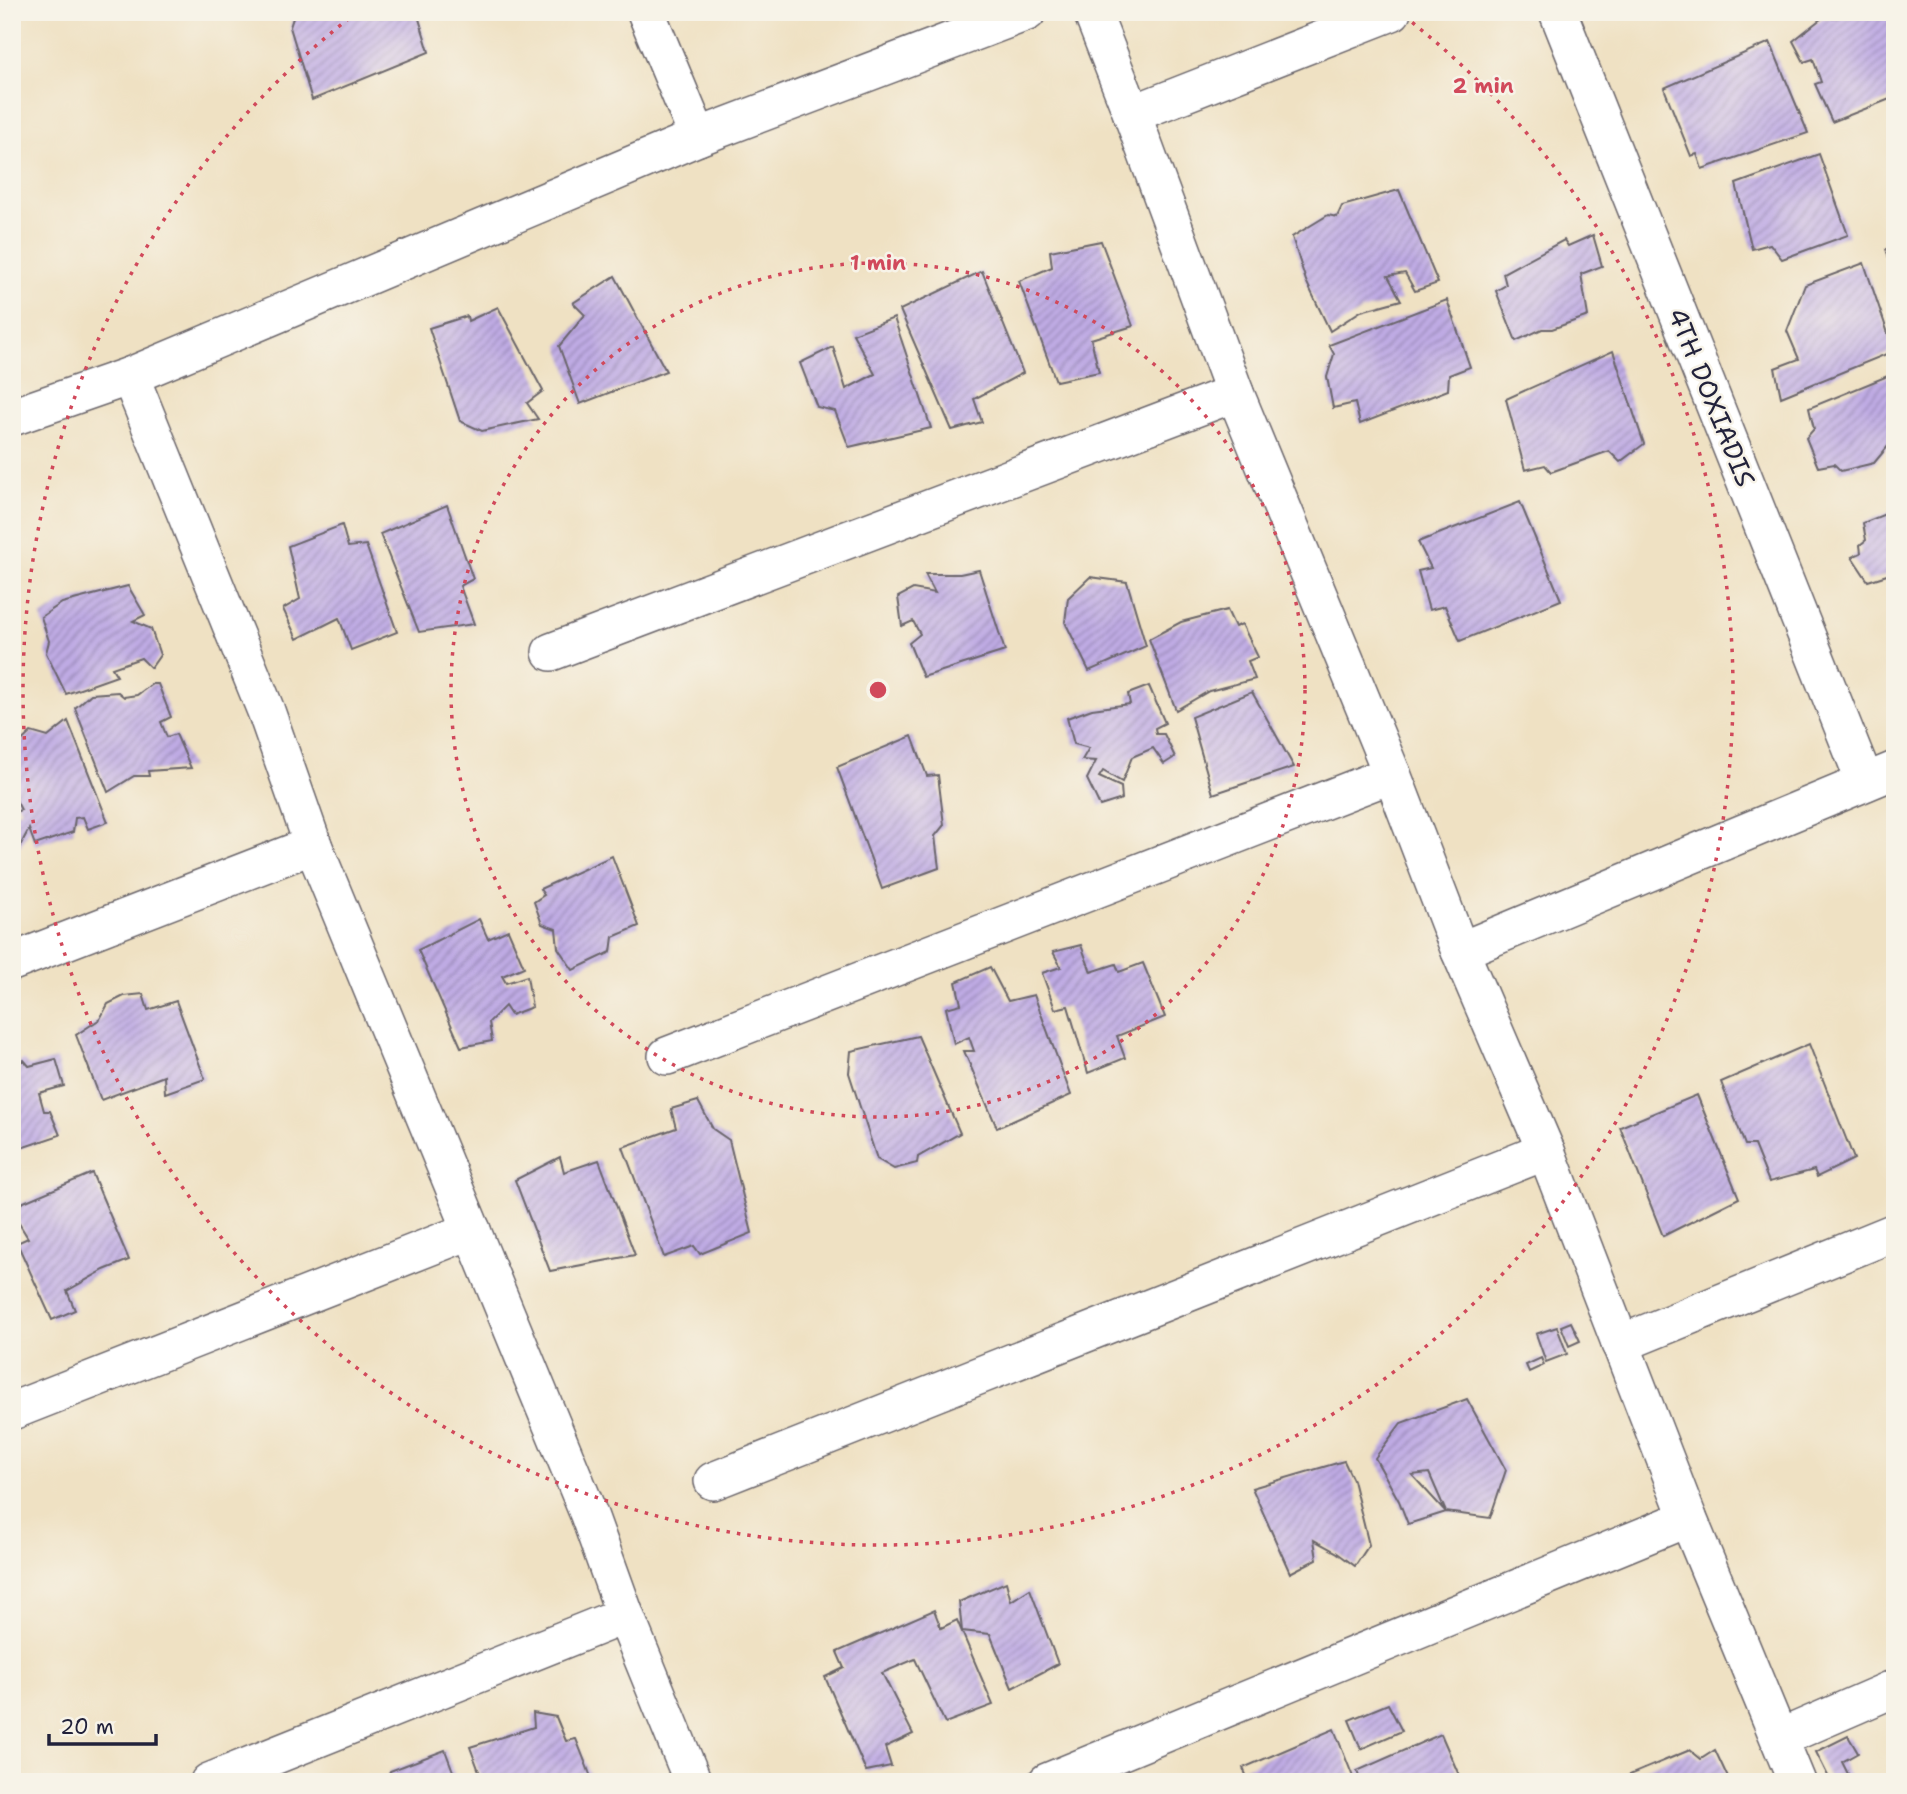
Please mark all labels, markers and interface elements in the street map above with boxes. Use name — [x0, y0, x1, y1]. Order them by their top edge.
text: 2 min — [1452, 72, 1514, 100]
text: 1 min — [850, 249, 906, 277]
street label: 4TH DOXIADIS — [1660, 302, 1764, 492]
centre of rings — [866, 678, 890, 702]
scale bar — [49, 1703, 156, 1747]
text: 20 m — [60, 1713, 114, 1741]

